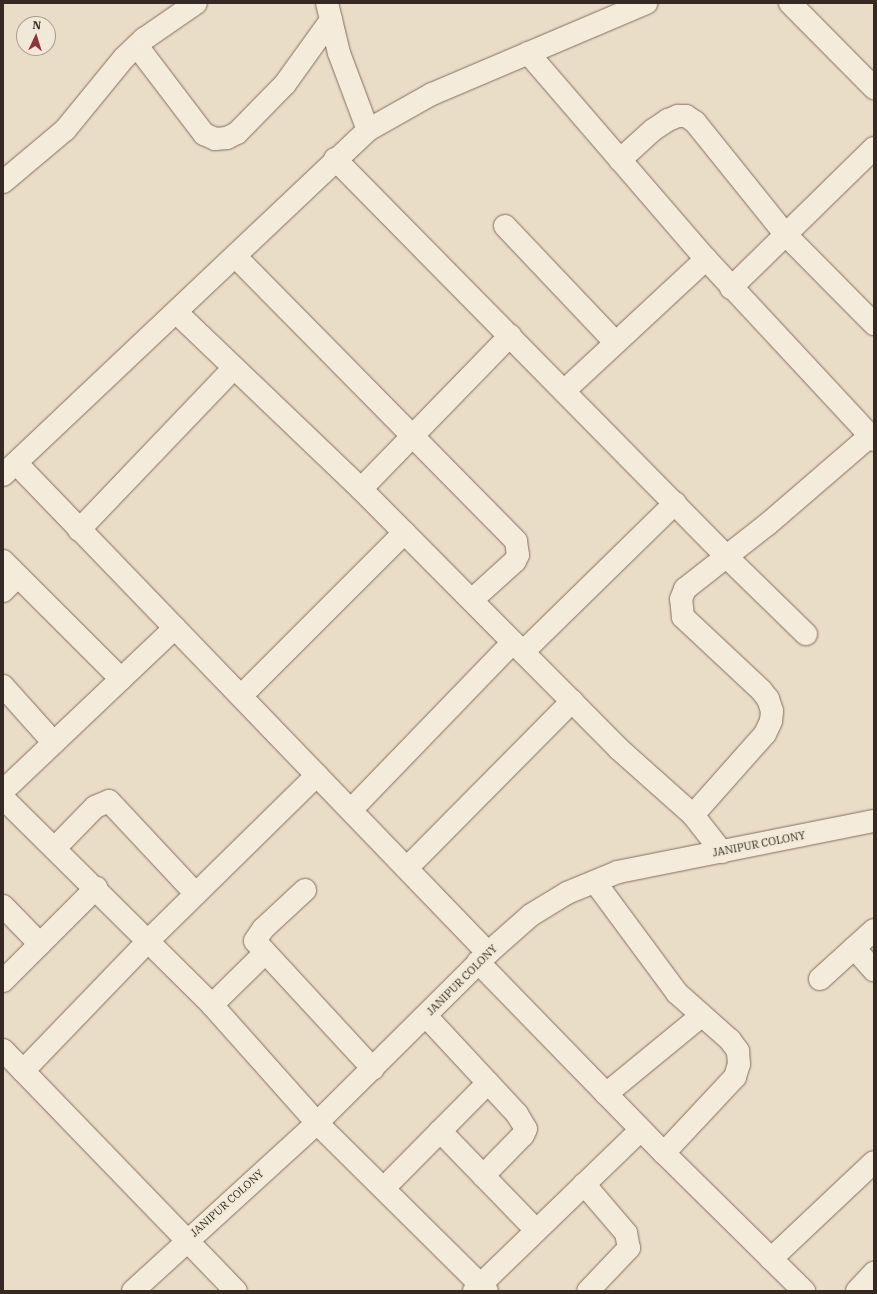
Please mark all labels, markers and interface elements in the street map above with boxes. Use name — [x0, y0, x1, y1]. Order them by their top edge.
north arrow — [16, 16, 56, 56]
text: N — [32, 18, 42, 32]
street label: JANIPUR COLONY — [711, 829, 807, 859]
street label: JANIPUR COLONY — [424, 942, 500, 1018]
street label: JANIPUR COLONY — [188, 1167, 266, 1239]

